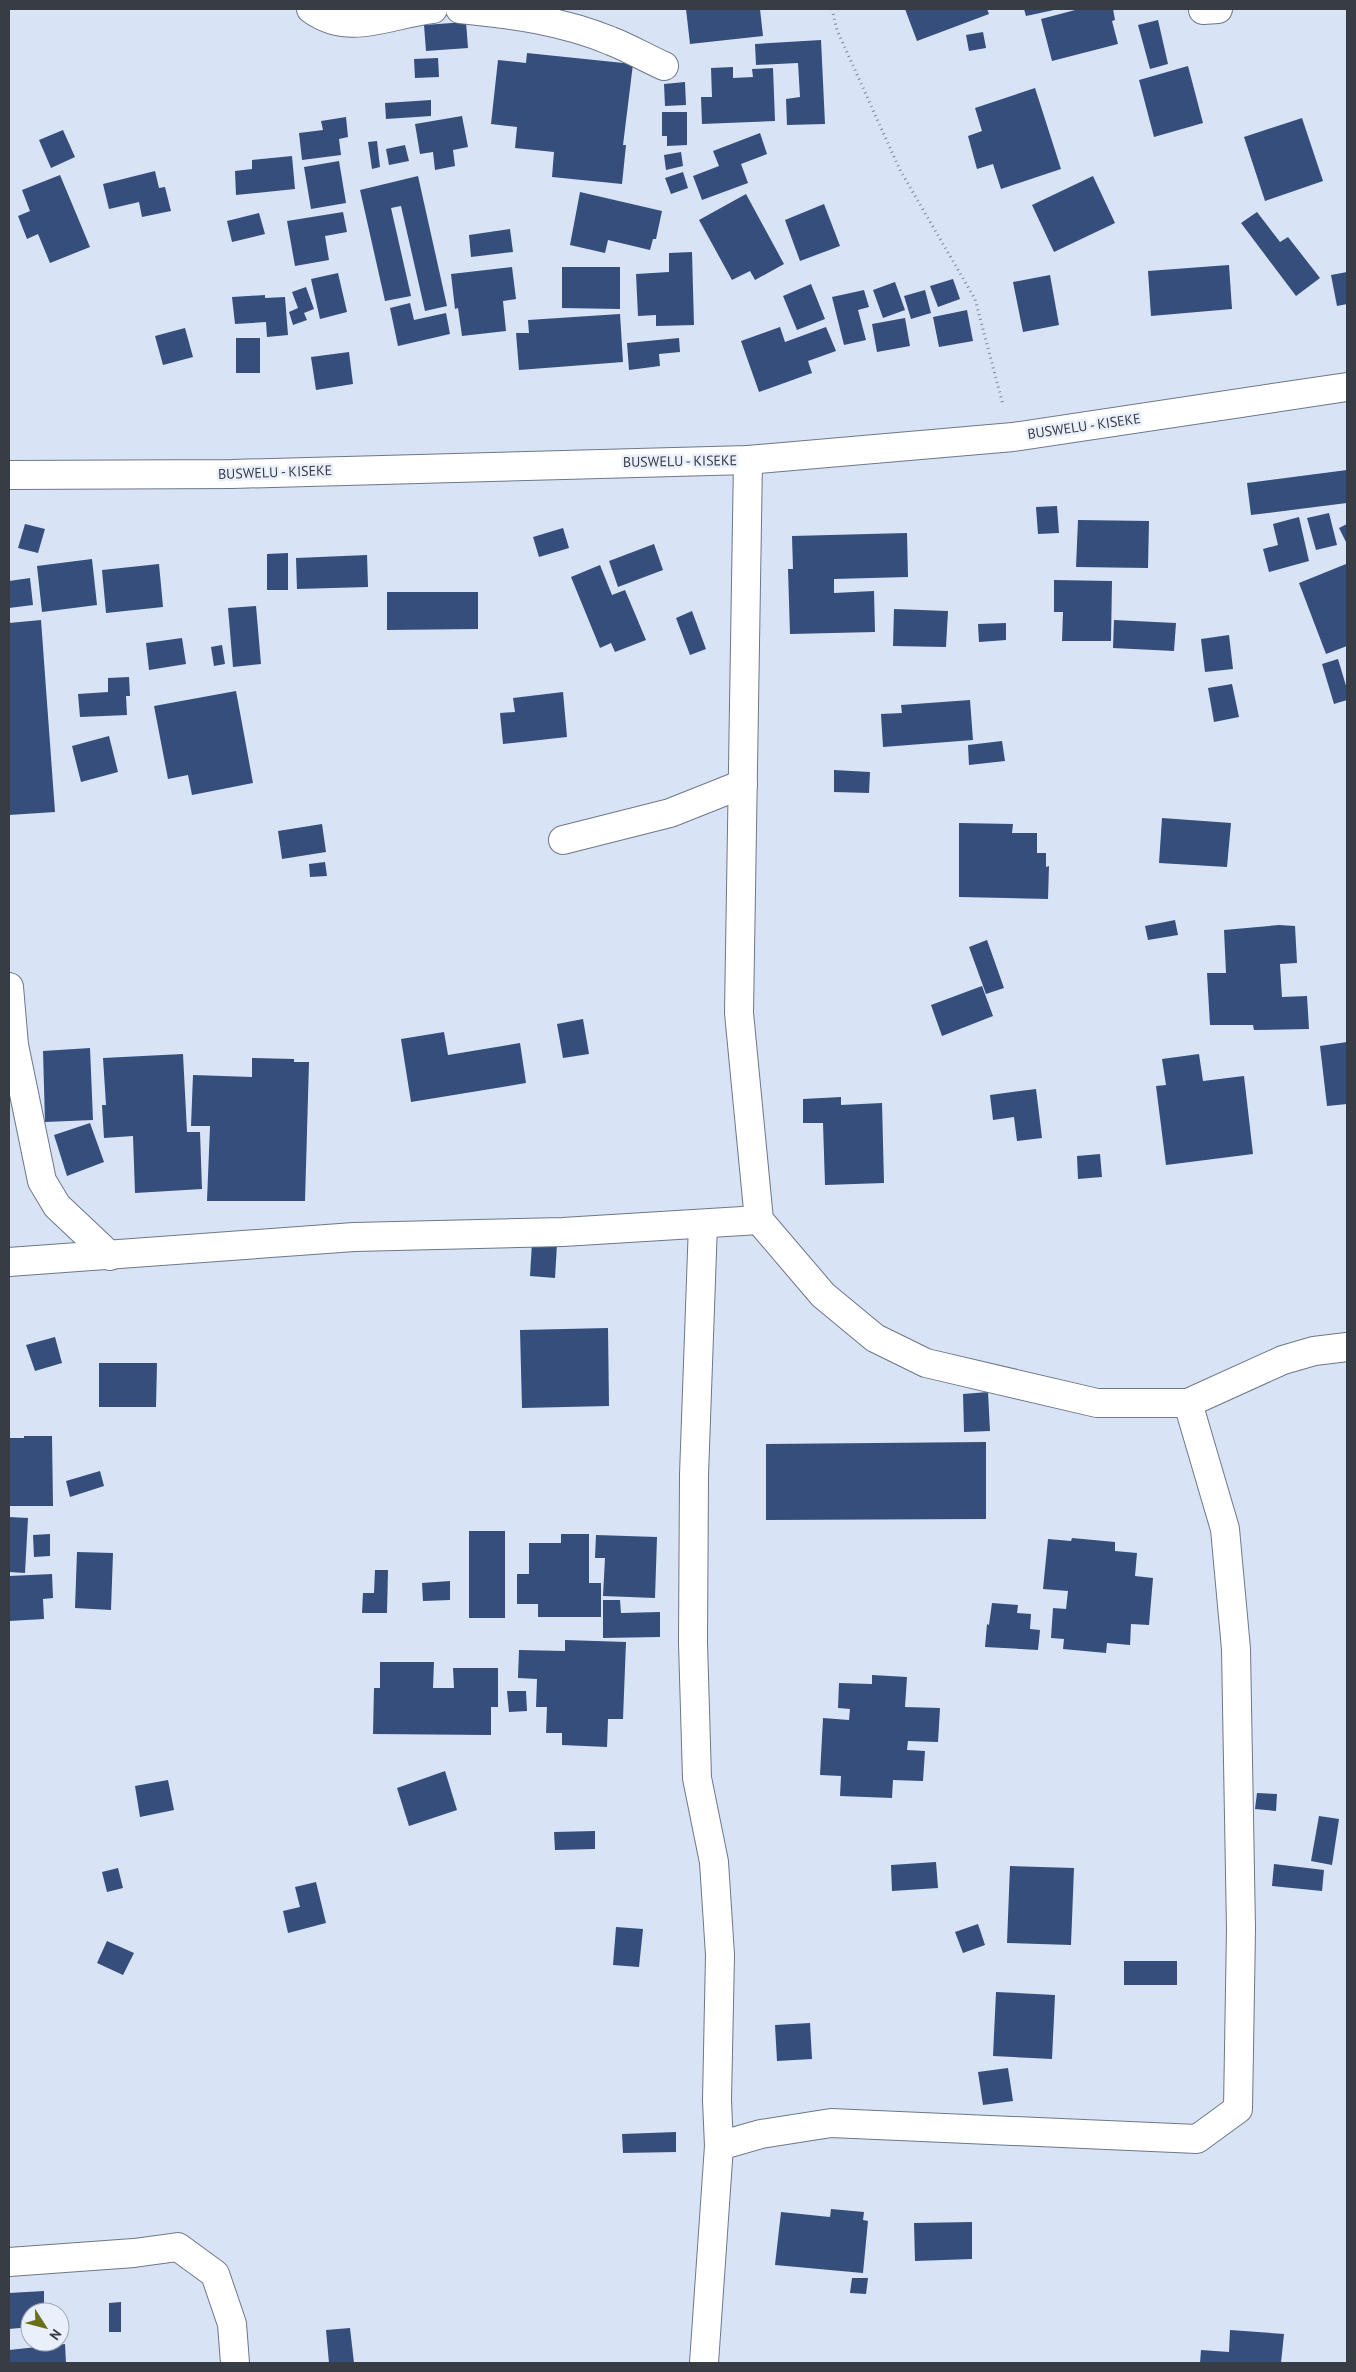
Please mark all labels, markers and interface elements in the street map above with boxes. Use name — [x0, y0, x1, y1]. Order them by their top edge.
street label: BUSWELU - KISEKE — [1026, 409, 1142, 443]
street label: BUSWELU - KISEKE — [623, 451, 737, 471]
street label: BUSWELU - KISEKE — [218, 461, 332, 483]
north arrow — [20, 2302, 70, 2352]
text: N — [46, 2326, 66, 2344]

